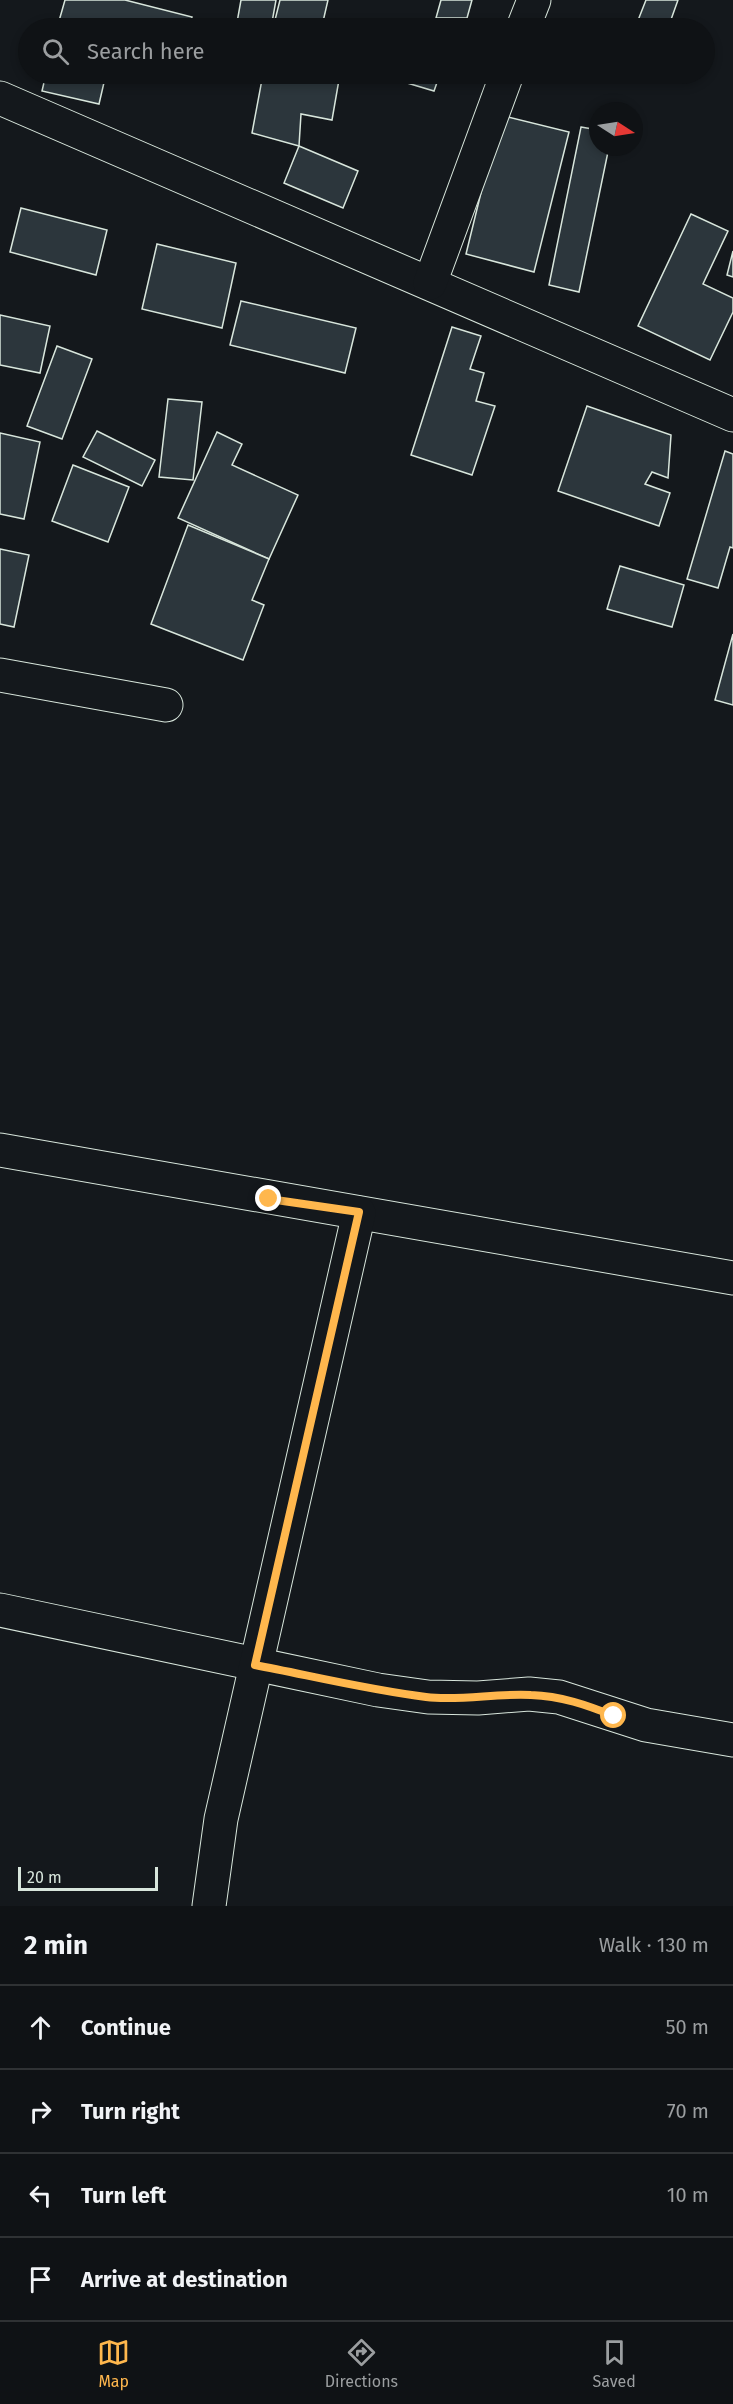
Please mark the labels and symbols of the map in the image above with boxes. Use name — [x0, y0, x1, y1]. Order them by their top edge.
north arrow — [589, 102, 643, 156]
route end — [255, 1185, 281, 1211]
route start — [600, 1702, 626, 1728]
scale bar — [18, 1864, 158, 1892]

